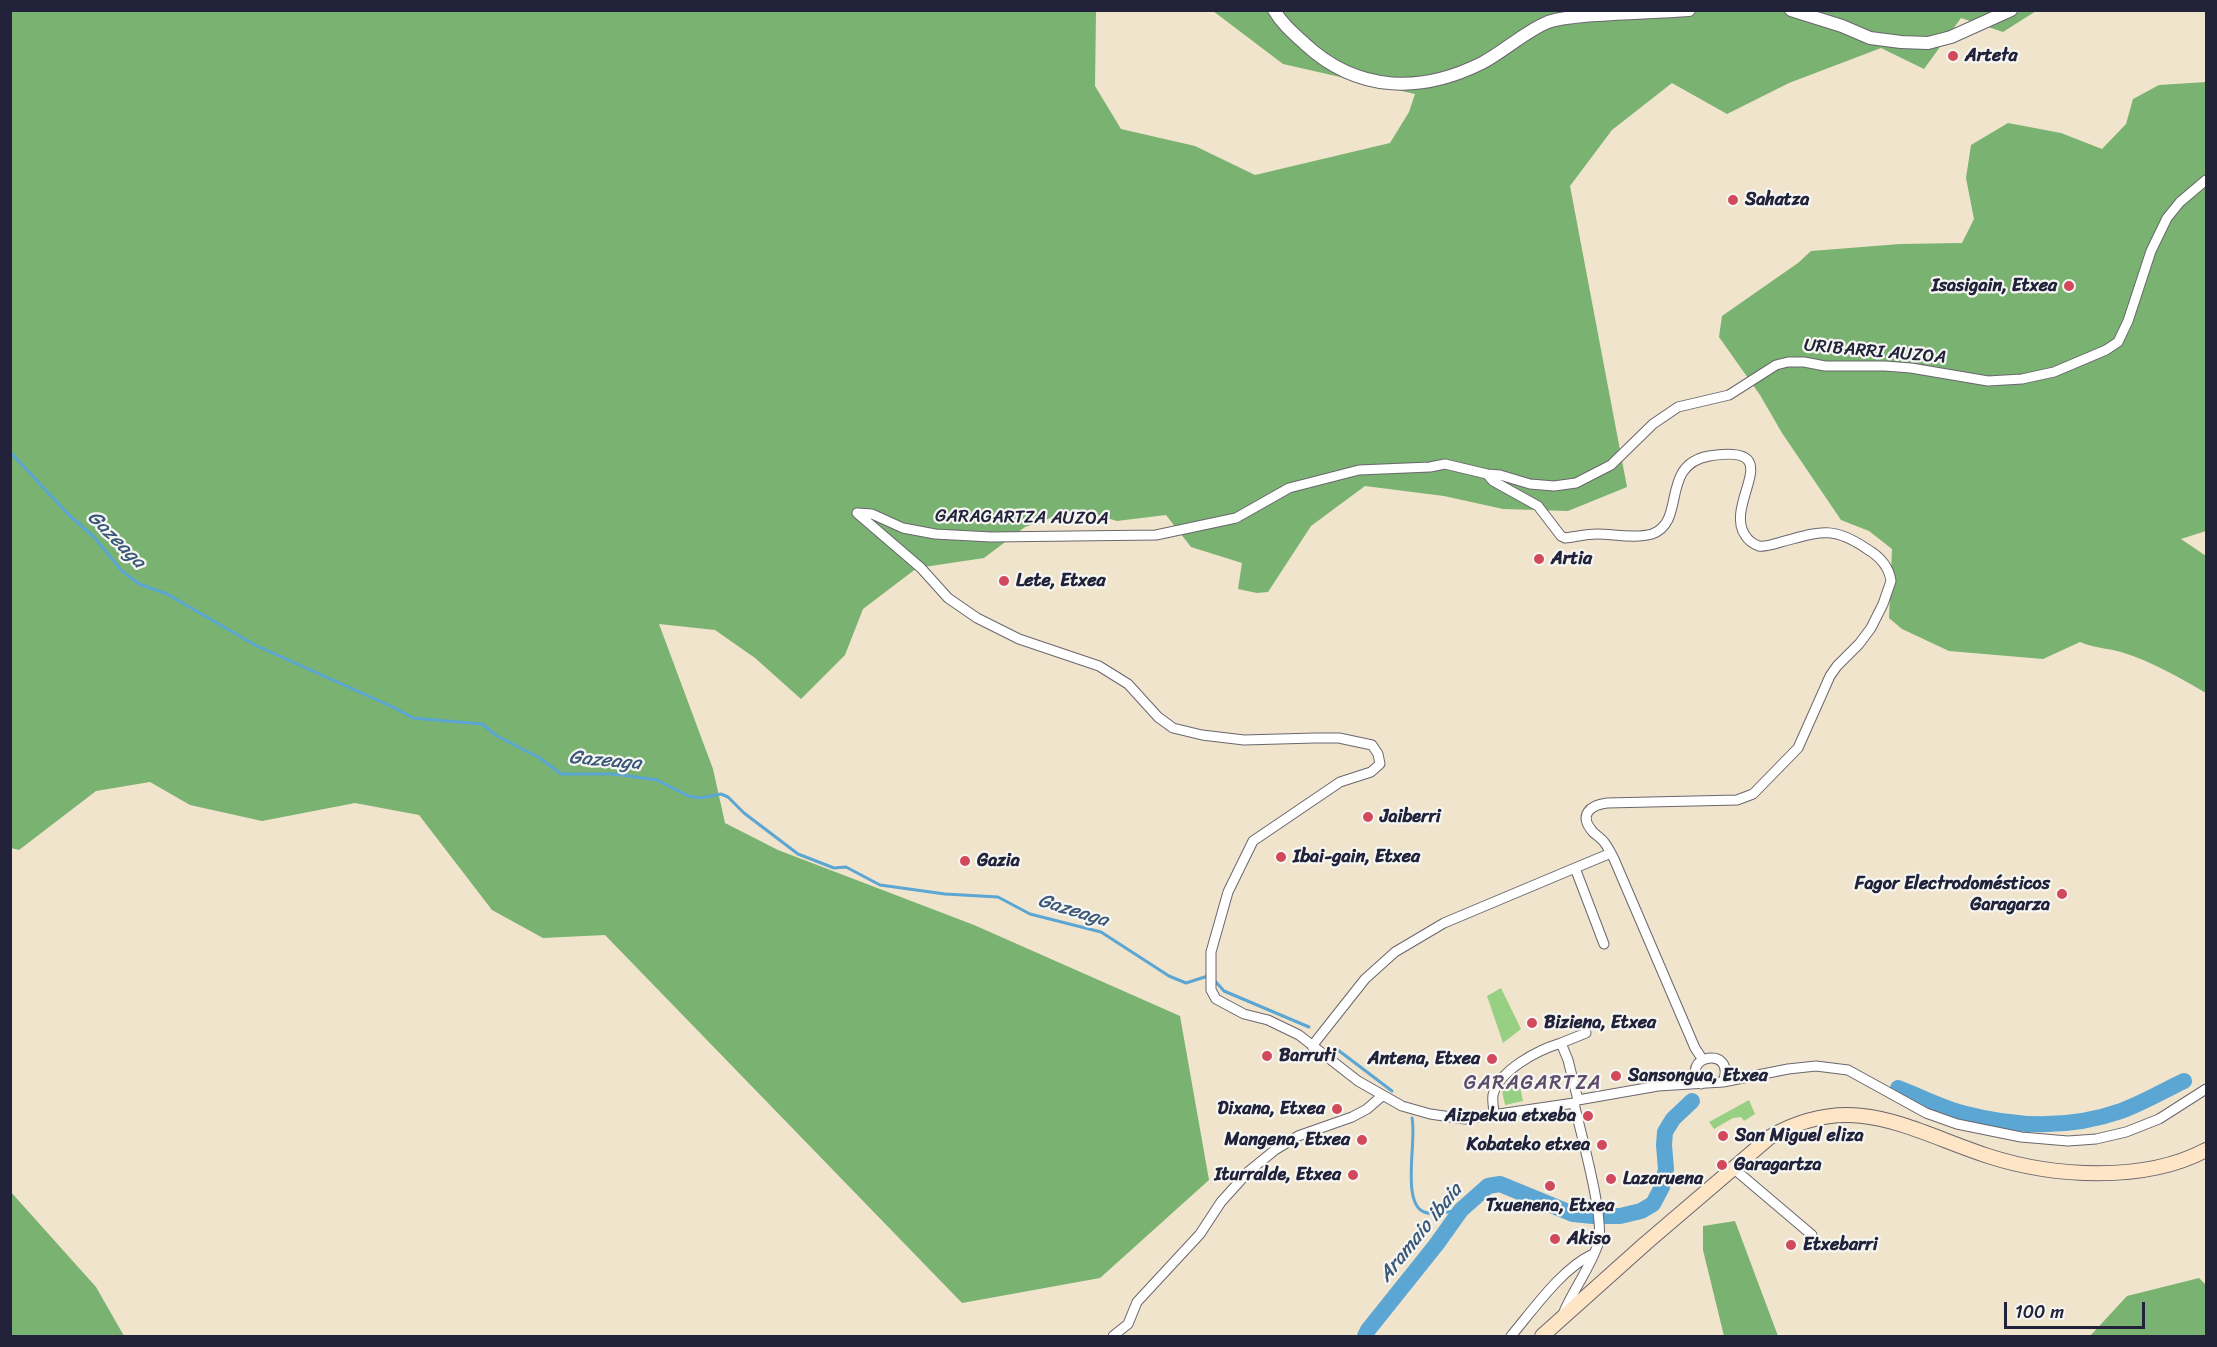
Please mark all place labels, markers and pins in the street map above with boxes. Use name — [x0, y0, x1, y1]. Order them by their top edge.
place label: Arteta — [1965, 45, 2018, 67]
marker: Arteta — [1946, 49, 1960, 63]
place label: Sahatza — [1745, 189, 1809, 211]
marker: Sahatza — [1726, 193, 1740, 207]
place label: Isasigain, Etxea — [1932, 275, 2057, 297]
marker: Isasigain, Etxea — [2062, 279, 2076, 293]
place label: Artia — [1551, 548, 1592, 570]
marker: Artia — [1532, 552, 1546, 566]
place label: Lete, Etxea — [1016, 570, 1106, 592]
marker: Lete, Etxea — [997, 574, 1011, 588]
place label: Jaiberri — [1380, 806, 1441, 828]
marker: Jaiberri — [1361, 810, 1375, 824]
place label: Ibai-gain, Etxea — [1293, 846, 1420, 868]
place label: Gazia — [977, 850, 1020, 872]
marker: Ibai-gain, Etxea — [1274, 850, 1288, 864]
marker: Gazia — [958, 854, 972, 868]
place label: Fagor Electrodomésticos Garagarza — [1855, 873, 2050, 916]
marker: Fagor Electrodomésticos Garagarza — [2055, 887, 2069, 901]
place label: Biziena, Etxea — [1544, 1012, 1656, 1034]
marker: Biziena, Etxea — [1525, 1016, 1539, 1030]
place label: Barruti — [1279, 1045, 1336, 1067]
place label: Antena, Etxea — [1368, 1048, 1480, 1070]
marker: Barruti — [1260, 1049, 1274, 1063]
marker: Antena, Etxea — [1485, 1052, 1499, 1066]
place label: Sansongua, Etxea — [1628, 1065, 1768, 1087]
marker: Sansongua, Etxea — [1609, 1069, 1623, 1083]
place label: Dixana, Etxea — [1217, 1098, 1325, 1120]
marker: Dixana, Etxea — [1330, 1102, 1344, 1116]
place label: Aizpekua etxeba — [1445, 1105, 1576, 1127]
marker: Aizpekua etxeba — [1581, 1109, 1595, 1123]
place label: San Miguel eliza — [1735, 1125, 1864, 1147]
place label: Mangena, Etxea — [1225, 1129, 1350, 1151]
marker: San Miguel eliza — [1716, 1129, 1730, 1143]
marker: Mangena, Etxea — [1355, 1133, 1369, 1147]
place label: Kobateko etxea — [1466, 1134, 1590, 1156]
marker: Kobateko etxea — [1595, 1138, 1609, 1152]
place label: Garagartza — [1734, 1154, 1822, 1176]
marker: Garagartza — [1715, 1158, 1729, 1172]
place label: Iturralde, Etxea — [1214, 1164, 1341, 1186]
marker: Iturralde, Etxea — [1346, 1168, 1360, 1182]
place label: Lazaruena — [1623, 1168, 1703, 1190]
marker: Lazaruena — [1604, 1172, 1618, 1186]
marker: Txuenena, Etxea — [1543, 1179, 1557, 1193]
place label: Txuenena, Etxea — [1486, 1195, 1614, 1217]
place label: Akiso — [1567, 1228, 1611, 1250]
marker: Akiso — [1548, 1232, 1562, 1246]
place label: Etxebarri — [1803, 1234, 1878, 1256]
marker: Etxebarri — [1784, 1238, 1798, 1252]

